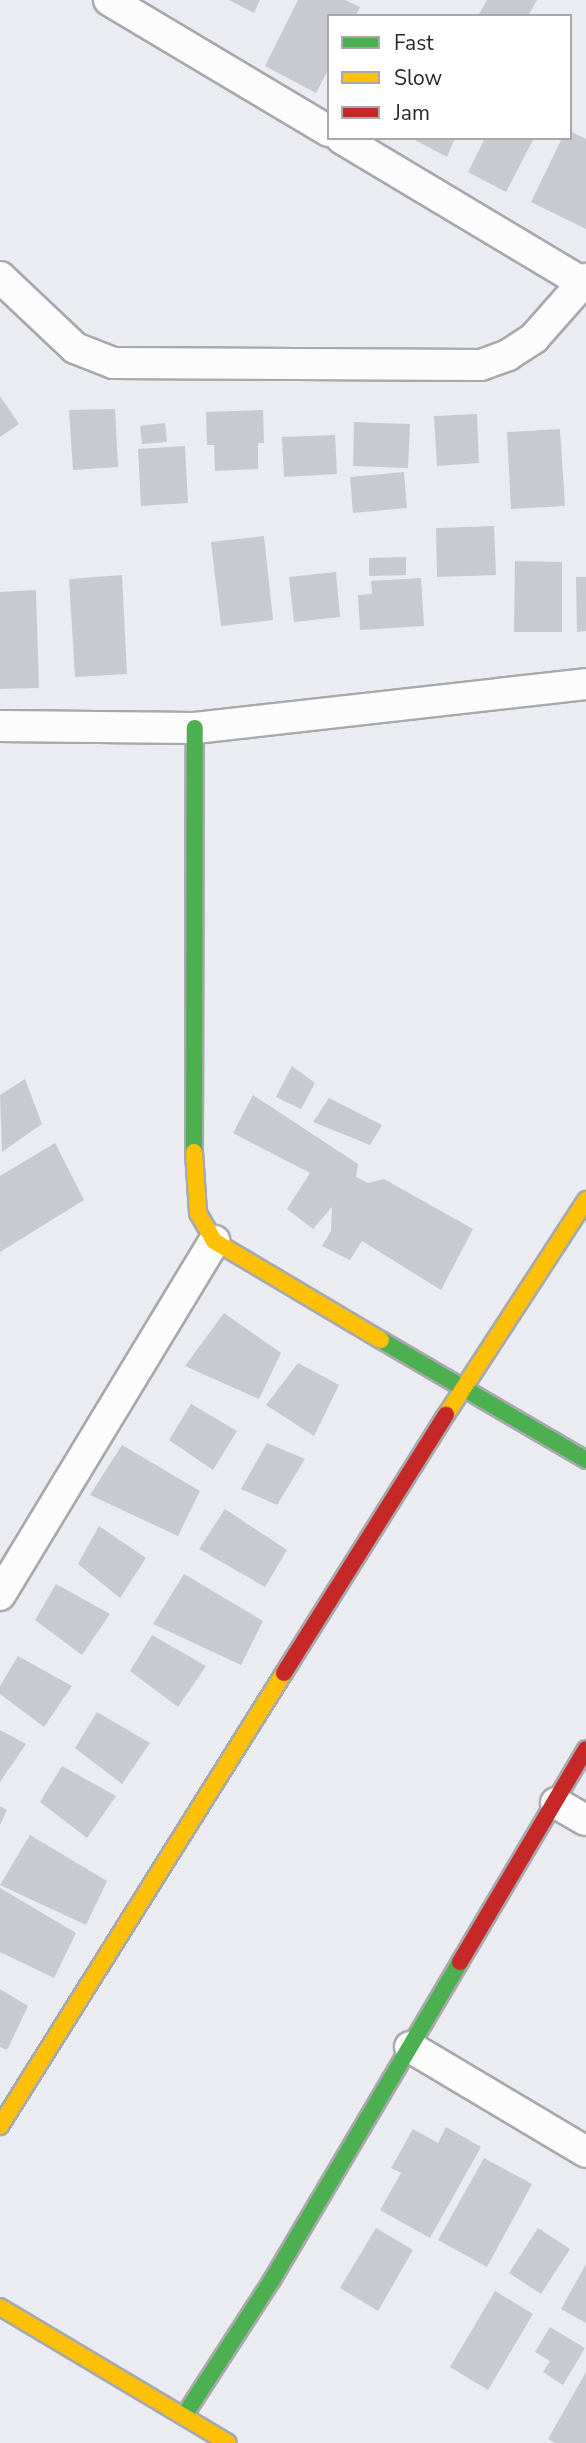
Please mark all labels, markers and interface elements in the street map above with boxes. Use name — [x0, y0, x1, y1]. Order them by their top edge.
legend — [327, 14, 572, 140]
text: Fast — [394, 29, 434, 57]
text: Slow — [394, 64, 442, 92]
text: Jam — [394, 99, 430, 127]

